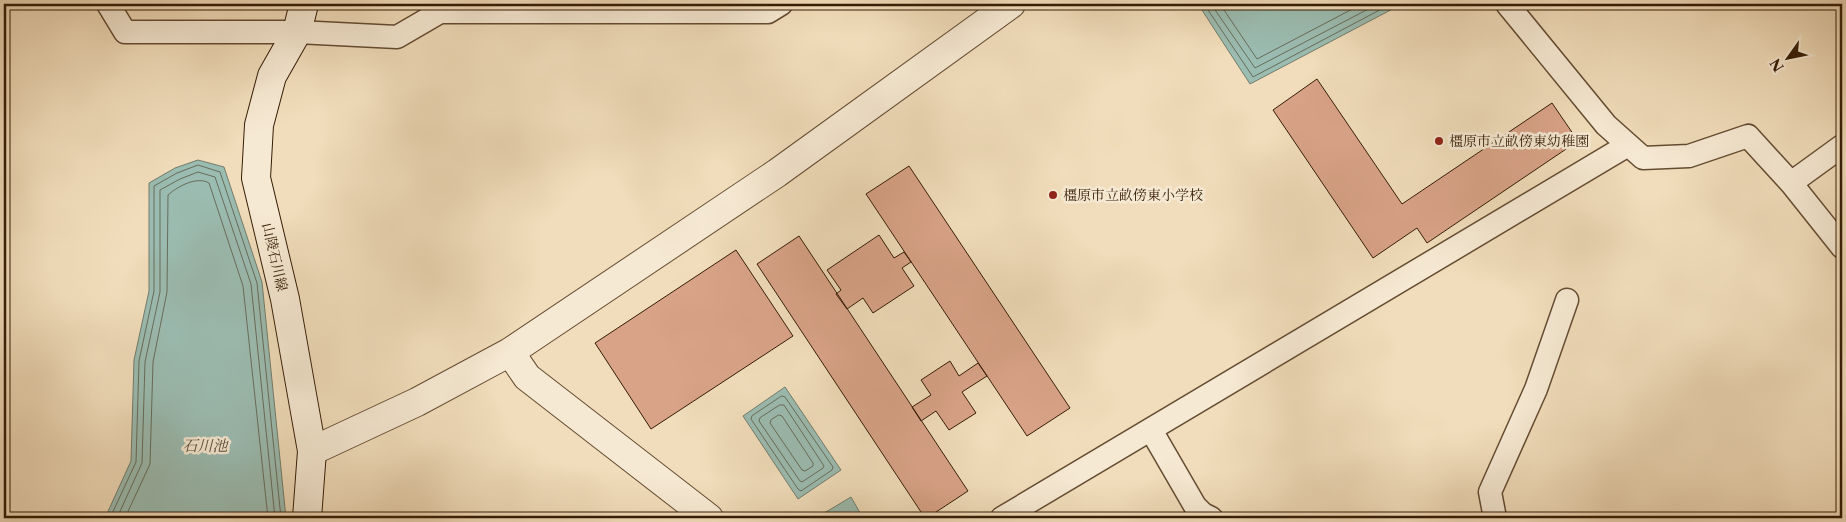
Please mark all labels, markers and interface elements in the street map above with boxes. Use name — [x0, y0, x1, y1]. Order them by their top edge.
north arrow — [1764, 32, 1814, 82]
text: N — [1766, 55, 1788, 75]
place label: 橿原市立畝傍東幼稚園 — [1449, 132, 1589, 150]
marker: 橿原市立畝傍東幼稚園 — [1433, 135, 1445, 147]
place label: 橿原市立畝傍東小学校 — [1063, 186, 1203, 204]
marker: 橿原市立畝傍東小学校 — [1047, 189, 1059, 201]
street label: 山陵石川線 — [258, 221, 292, 293]
water label: 石川池 — [182, 436, 229, 455]

